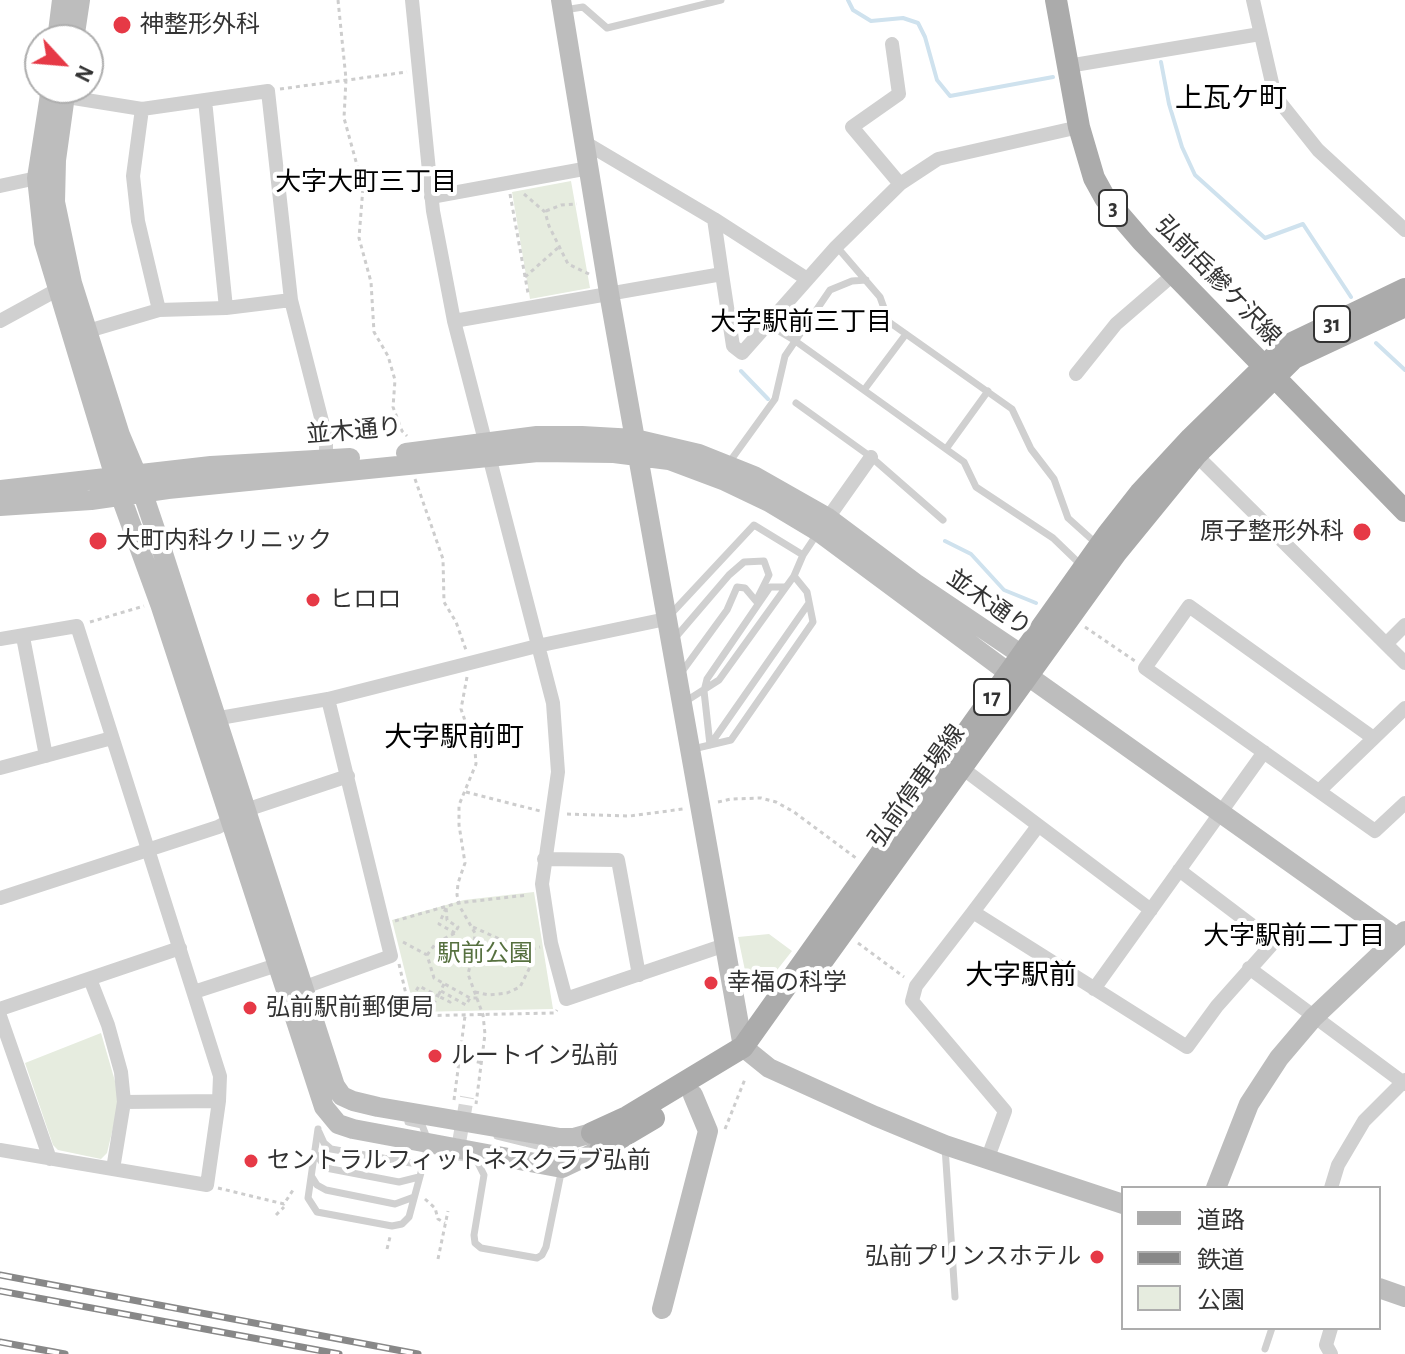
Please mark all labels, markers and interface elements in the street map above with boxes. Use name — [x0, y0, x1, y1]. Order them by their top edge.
place label: 神整形外科 — [140, 11, 260, 39]
marker: 神整形外科 — [111, 14, 133, 36]
north arrow — [24, 24, 104, 104]
text: N — [71, 62, 97, 85]
district label: 上瓦ケ町 — [1175, 82, 1287, 116]
district label: 大字大町三丁目 — [275, 166, 457, 198]
road number: 3 — [1099, 190, 1127, 226]
street label: 弘前岳鰺ケ沢線 — [1149, 211, 1287, 351]
district label: 大字駅前三丁目 — [710, 306, 892, 338]
road number: 31 — [1314, 306, 1350, 342]
street label: 並木通り — [305, 412, 403, 450]
place label: 原子整形外科 — [1200, 518, 1344, 546]
marker: 原子整形外科 — [1351, 521, 1373, 543]
place label: 大町内科クリニック — [116, 527, 332, 555]
marker: 大町内科クリニック — [87, 530, 109, 552]
street label: 並木通り — [941, 564, 1037, 642]
place label: ヒロロ — [329, 586, 401, 614]
marker: ヒロロ — [304, 591, 322, 609]
road number: 17 — [974, 679, 1010, 715]
street label: 弘前停車場線 — [863, 719, 971, 853]
district label: 大字駅前町 — [384, 721, 524, 755]
district label: 大字駅前二丁目 — [1203, 920, 1385, 952]
park label: 駅前公園 — [437, 940, 533, 968]
district label: 大字駅前 — [965, 959, 1077, 993]
place label: 幸福の科学 — [727, 969, 847, 997]
marker: 幸福の科学 — [702, 974, 720, 992]
place label: 弘前駅前郵便局 — [266, 994, 434, 1022]
marker: 弘前駅前郵便局 — [241, 999, 259, 1017]
place label: ルートイン弘前 — [451, 1042, 619, 1070]
marker: ルートイン弘前 — [426, 1047, 444, 1065]
place label: セントラルフィットネスクラブ弘前 — [267, 1147, 651, 1175]
marker: セントラルフィットネスクラブ弘前 — [242, 1152, 260, 1170]
legend — [1121, 1186, 1381, 1330]
text: 道路 — [1197, 1209, 1245, 1233]
place label: 弘前プリンスホテル — [865, 1243, 1081, 1271]
marker: 弘前プリンスホテル — [1088, 1248, 1106, 1266]
text: 鉄道 — [1197, 1249, 1245, 1273]
text: 公園 — [1197, 1289, 1245, 1313]

